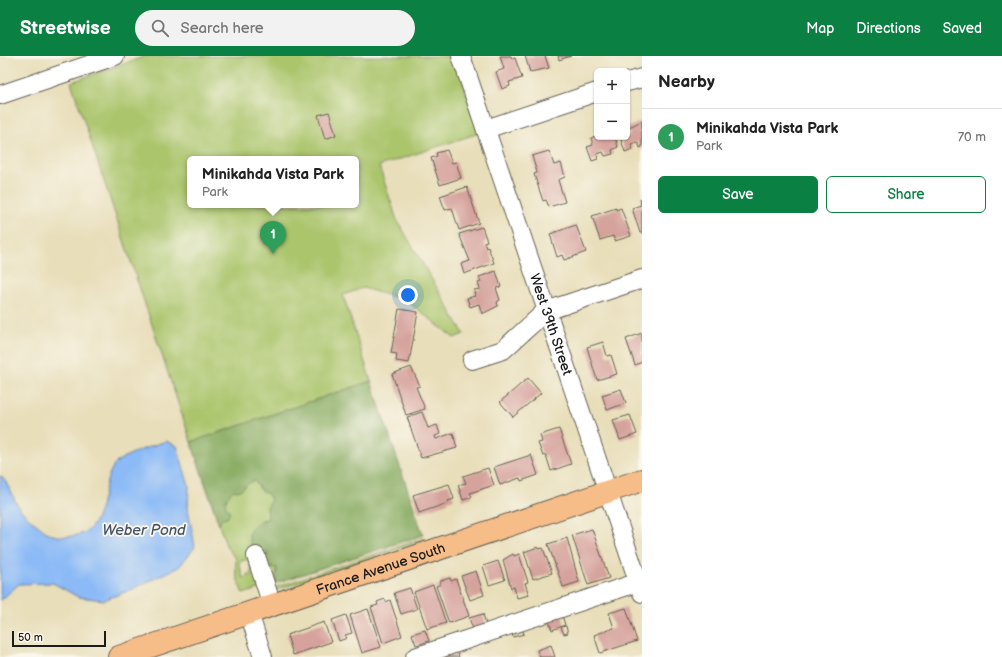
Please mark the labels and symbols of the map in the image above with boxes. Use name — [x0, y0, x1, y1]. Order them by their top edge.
pin: 1 — [260, 221, 286, 254]
street label: West 39th Street — [526, 271, 577, 378]
your location — [398, 285, 418, 305]
water label: Weber Pond — [102, 521, 186, 540]
street label: France Avenue South — [314, 539, 447, 598]
scale bar — [12, 629, 106, 648]

